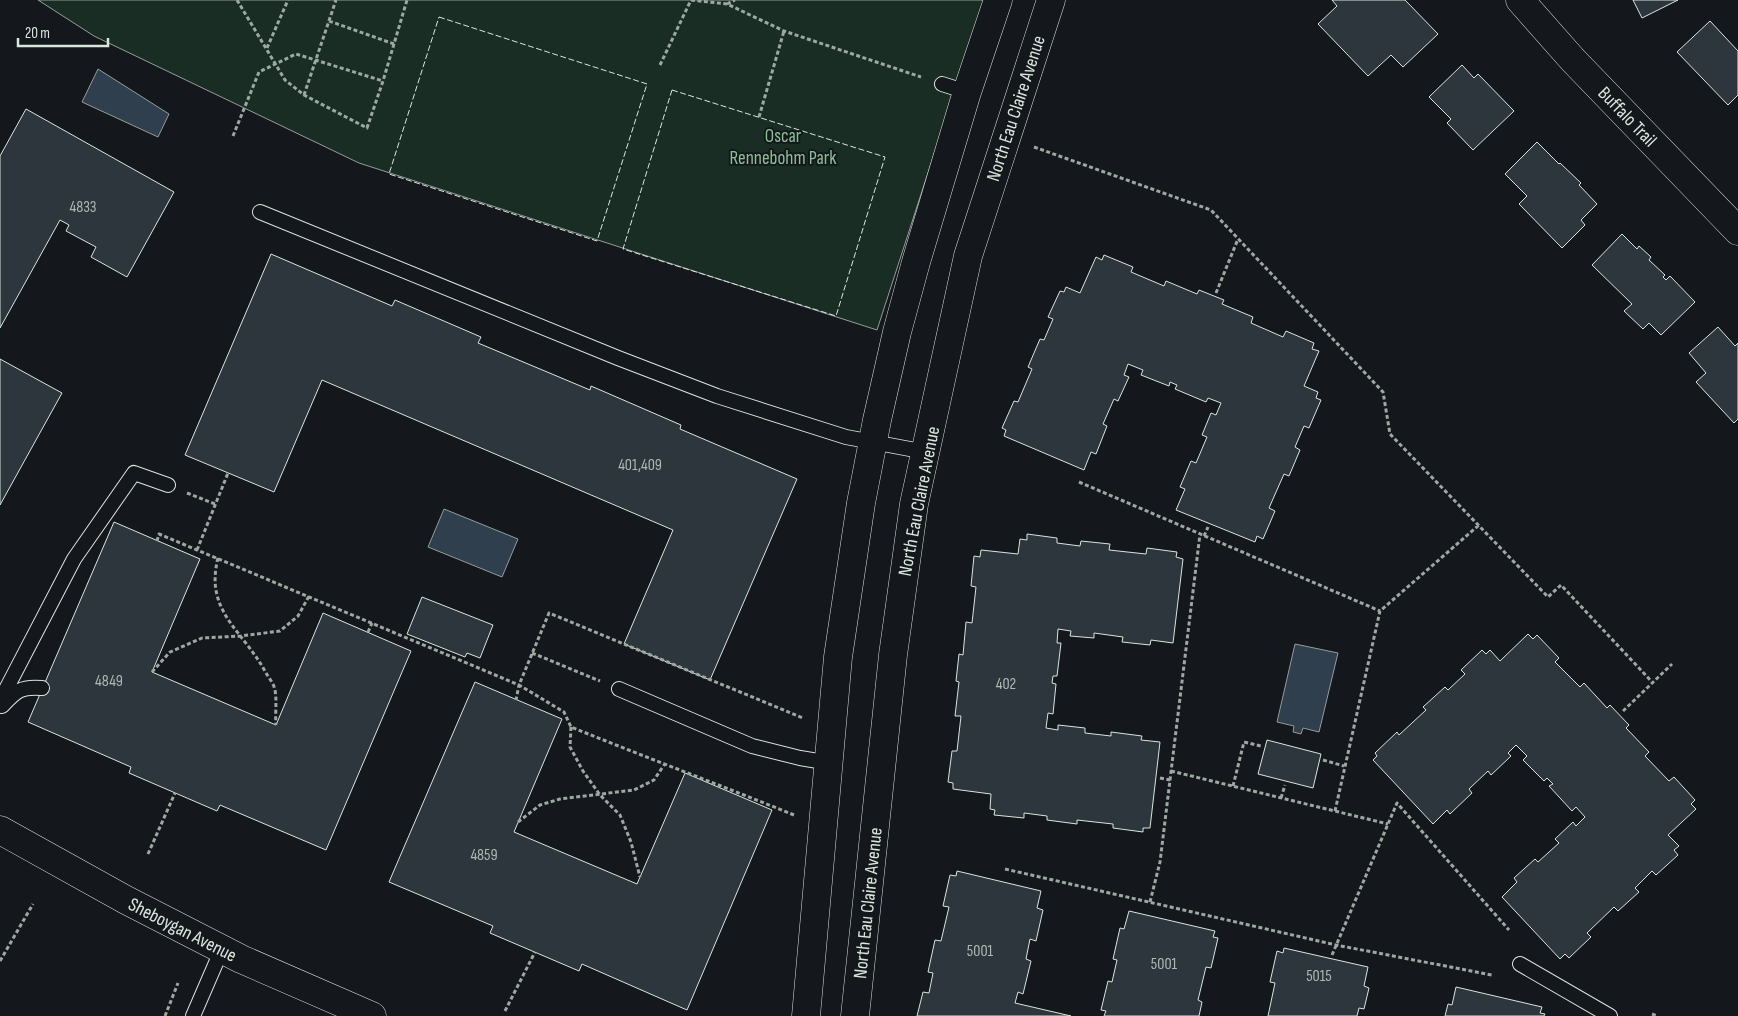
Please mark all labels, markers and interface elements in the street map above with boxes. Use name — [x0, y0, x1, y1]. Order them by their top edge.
scale bar — [18, 15, 108, 47]
text: 20 m — [25, 24, 50, 43]
street label: North Eau Claire Avenue — [982, 33, 1051, 184]
street label: Buffalo Trail — [1593, 82, 1661, 152]
park label: Oscar Rennebohm Park — [729, 125, 837, 170]
house number: 4833 — [69, 198, 97, 217]
street label: North Eau Claire Avenue — [894, 425, 945, 578]
house number: 401,409 — [618, 456, 662, 475]
house number: 4849 — [95, 672, 123, 691]
house number: 402 — [996, 675, 1016, 694]
street label: North Eau Claire Avenue — [849, 826, 888, 980]
house number: 4859 — [470, 846, 498, 865]
street label: Sheboygan Avenue — [124, 893, 240, 968]
house number: 5001 — [967, 942, 994, 961]
house number: 5001 — [1151, 955, 1178, 974]
house number: 5015 — [1306, 967, 1332, 986]

